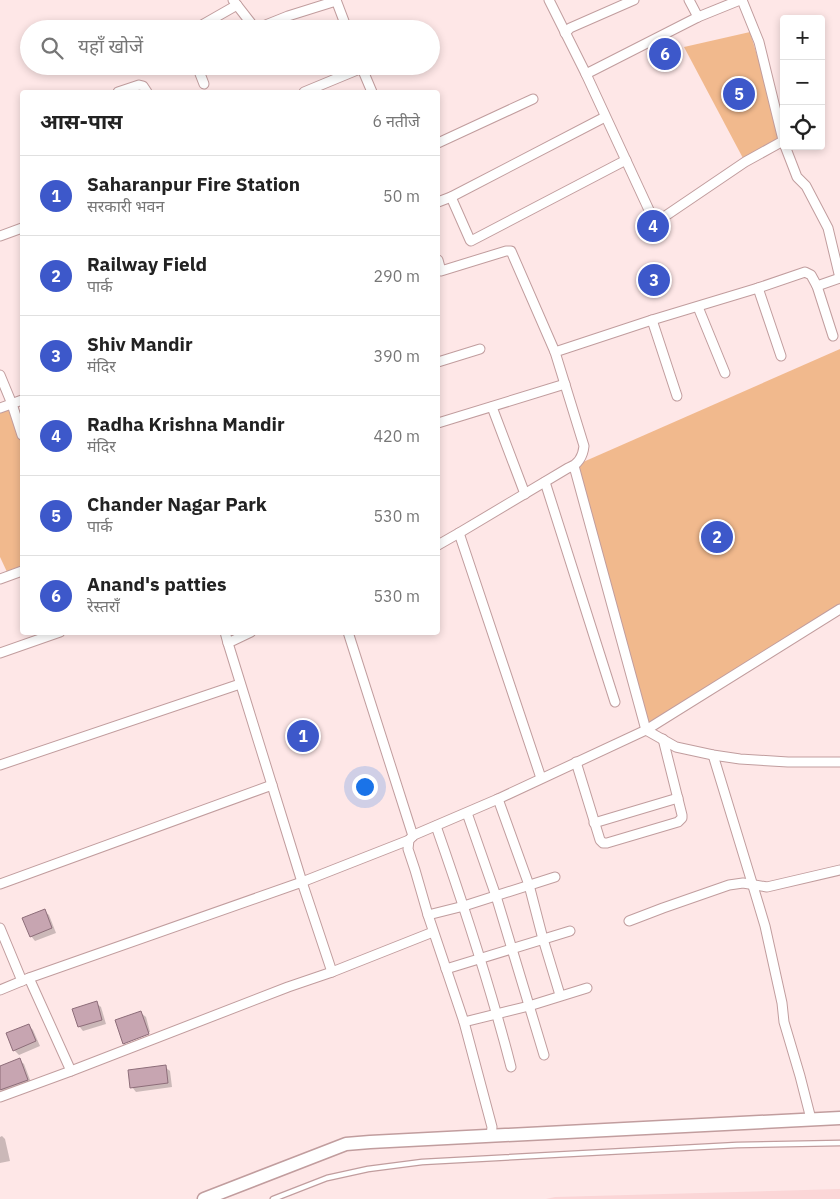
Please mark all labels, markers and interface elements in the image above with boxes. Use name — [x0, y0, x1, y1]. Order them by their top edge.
map controls — [780, 15, 825, 150]
button: + — [780, 15, 825, 60]
search box — [20, 20, 440, 75]
icon: search — [38, 34, 66, 62]
text: यहाँ खोजें — [78, 34, 143, 58]
pin: 6 — [649, 35, 681, 73]
button: − — [780, 60, 825, 105]
pin: 5 — [723, 75, 755, 113]
button: locate — [780, 105, 825, 150]
text: आस-पास — [40, 107, 123, 135]
text: 6 नतीजे — [373, 111, 420, 131]
text: Saharanpur Fire Station — [87, 172, 300, 196]
text: 1 — [51, 186, 61, 206]
text: 50 m — [383, 186, 420, 206]
text: सरकारी भवन — [87, 196, 164, 216]
pin: 4 — [637, 207, 669, 245]
text: Railway Field — [87, 252, 207, 276]
pin: 3 — [638, 261, 670, 299]
text: 2 — [51, 266, 61, 286]
text: 290 m — [373, 266, 420, 286]
text: पार्क — [87, 276, 113, 296]
text: Shiv Mandir — [87, 332, 193, 356]
text: 3 — [51, 346, 61, 366]
text: 390 m — [373, 346, 420, 366]
text: मंदिर — [87, 356, 116, 376]
text: Radha Krishna Mandir — [87, 412, 285, 436]
text: 4 — [51, 426, 61, 446]
text: 420 m — [373, 426, 420, 446]
text: मंदिर — [87, 436, 116, 456]
text: Chander Nagar Park — [87, 492, 267, 516]
text: 5 — [51, 506, 61, 526]
text: 530 m — [373, 506, 420, 526]
text: पार्क — [87, 516, 113, 536]
pin: 2 — [701, 518, 733, 556]
text: Anand's patties — [87, 572, 227, 596]
text: 6 — [51, 586, 61, 606]
text: 530 m — [373, 586, 420, 606]
text: रेस्तराँ — [87, 596, 120, 616]
pin: 1 — [287, 717, 319, 755]
your location — [352, 774, 378, 800]

